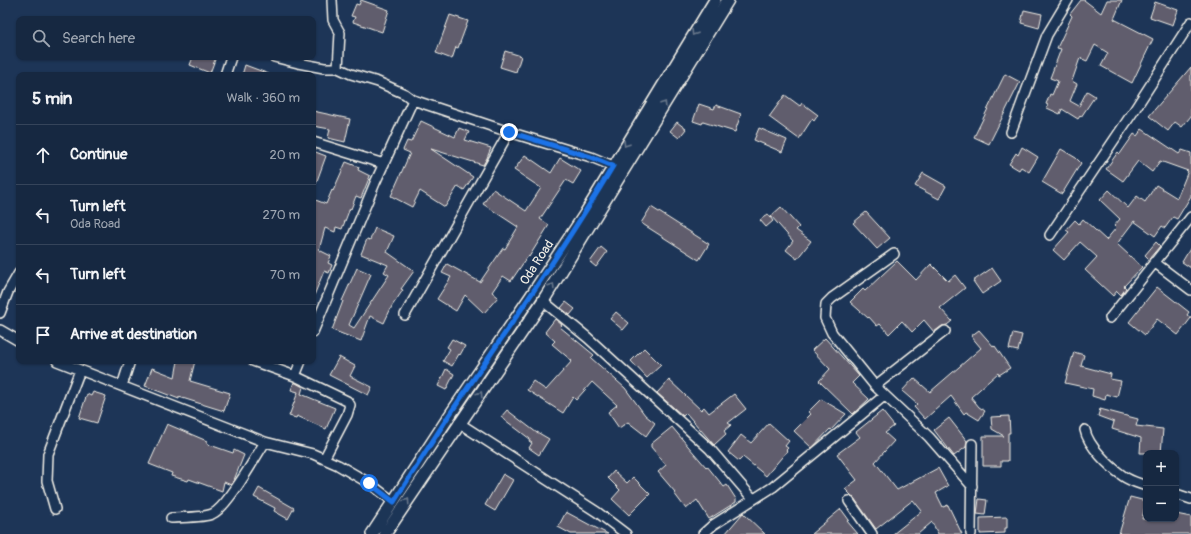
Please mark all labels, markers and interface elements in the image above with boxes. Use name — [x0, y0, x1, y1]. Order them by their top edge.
search box — [16, 16, 316, 60]
icon: search — [30, 27, 52, 49]
text: Search here — [62, 29, 135, 48]
one-way arrow — [691, 29, 699, 36]
text: 5 min — [32, 88, 72, 109]
text: Walk · 360 m — [226, 90, 300, 106]
one-way arrow — [660, 101, 667, 108]
route end — [500, 123, 518, 141]
one-way arrow — [623, 140, 631, 147]
icon: ahead — [32, 144, 54, 166]
text: Continue — [70, 145, 128, 164]
text: 20 m — [269, 147, 300, 163]
text: Turn left — [70, 197, 126, 216]
icon: left — [32, 204, 54, 226]
text: 270 m — [263, 207, 300, 223]
text: Oda Road — [70, 216, 120, 232]
street label: Oda Road — [516, 237, 557, 288]
icon: left — [32, 264, 54, 286]
text: Turn left — [70, 265, 126, 284]
text: 70 m — [270, 267, 300, 283]
one-way arrow — [547, 283, 555, 290]
icon: arrive — [32, 324, 54, 346]
text: Arrive at destination — [70, 325, 197, 344]
one-way arrow — [475, 391, 482, 398]
map controls — [1143, 450, 1179, 522]
button: + — [1143, 450, 1179, 486]
route start — [360, 474, 378, 492]
button: − — [1143, 486, 1179, 522]
one-way arrow — [402, 499, 409, 506]

